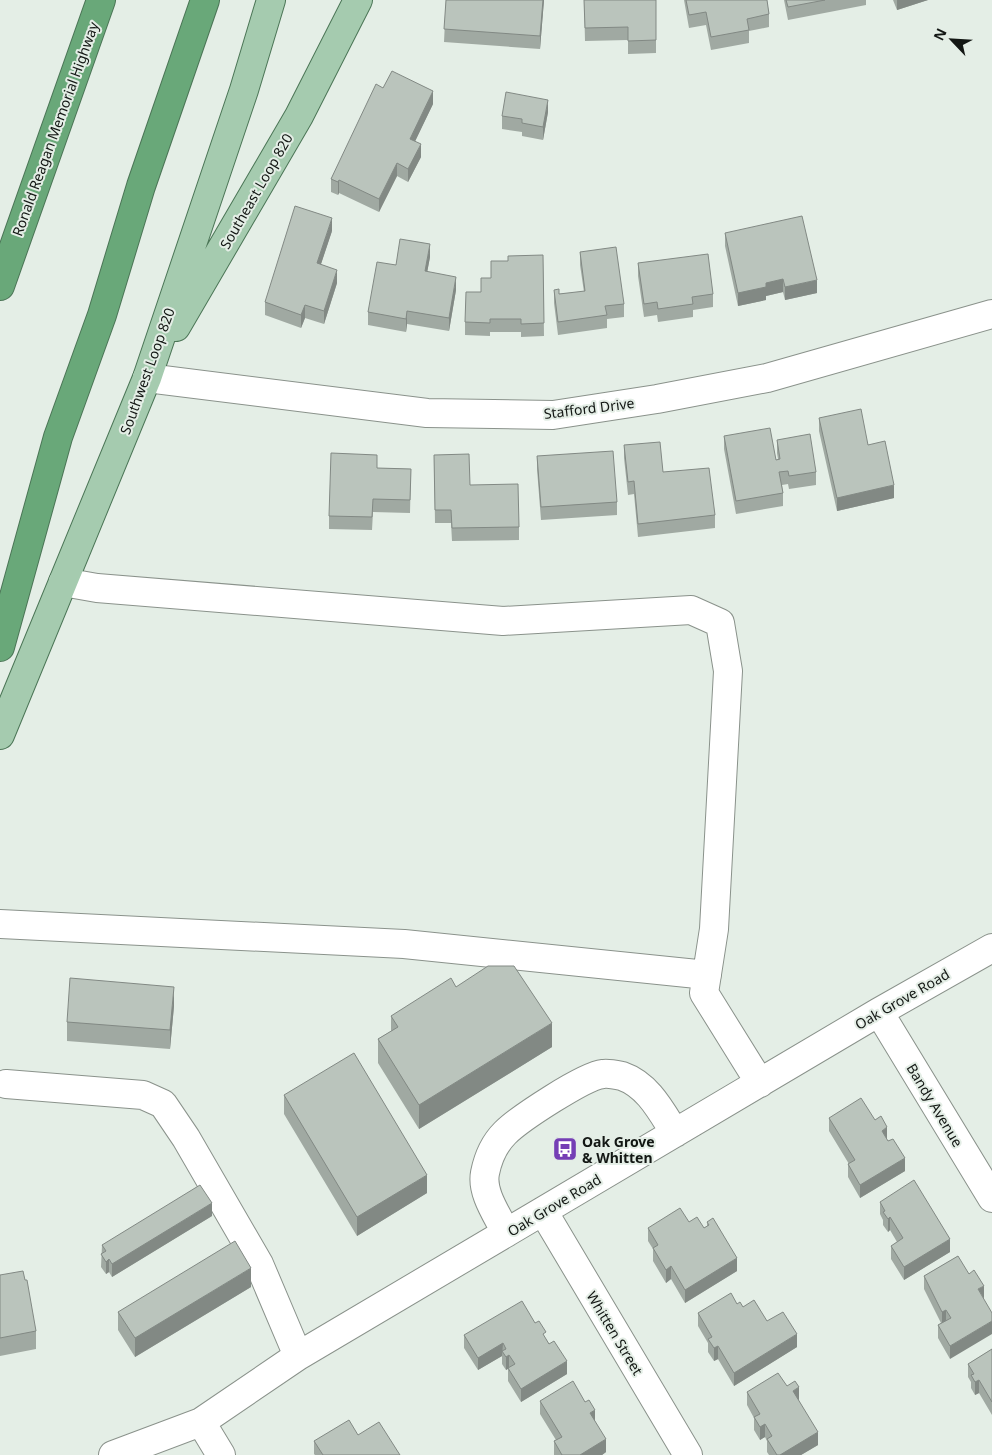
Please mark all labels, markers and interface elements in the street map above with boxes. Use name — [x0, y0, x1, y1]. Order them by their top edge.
north arrow — [927, 15, 977, 65]
street label: Ronald Reagan Memorial Highway — [7, 18, 103, 239]
text: N — [929, 25, 951, 43]
street label: Southeast Loop 820 — [215, 130, 297, 252]
street label: Southwest Loop 820 — [115, 305, 179, 437]
street label: Stafford Drive — [543, 393, 635, 423]
street label: Oak Grove Road — [851, 964, 953, 1034]
street label: Bandy Avenue — [903, 1060, 967, 1150]
place label: Oak Grove & Whitten — [582, 1132, 655, 1167]
bus stop icon: Oak Grove & Whitten — [552, 1136, 578, 1162]
street label: Oak Grove Road — [504, 1170, 604, 1240]
street label: Whitten Street — [582, 1288, 648, 1378]

